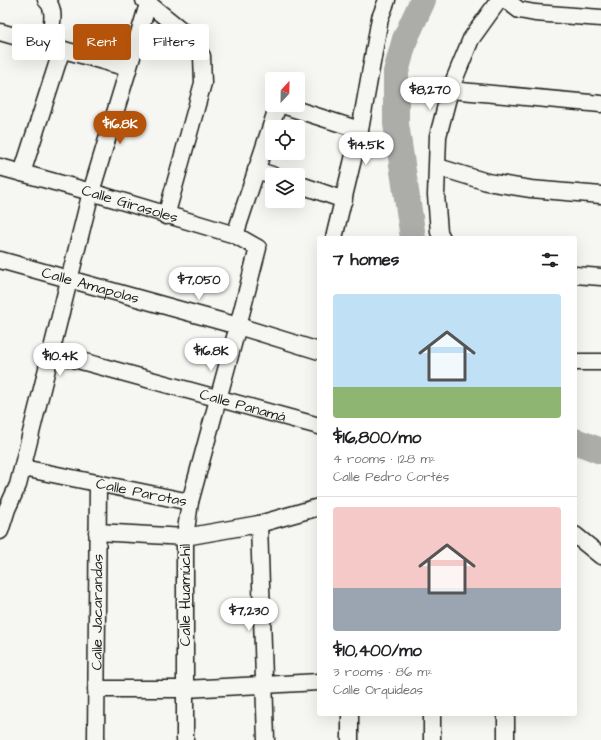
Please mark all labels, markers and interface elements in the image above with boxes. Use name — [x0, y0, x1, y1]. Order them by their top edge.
chip: Buy — [12, 24, 65, 60]
chip: Rent — [73, 24, 131, 60]
chip: Filters — [139, 24, 209, 60]
north arrow — [265, 72, 305, 112]
map controls — [265, 72, 305, 208]
pin: $8,270 — [397, 77, 463, 111]
text: $8,270 — [409, 81, 451, 99]
pin: $16.8K — [87, 111, 153, 145]
text: $16.8K — [102, 115, 138, 133]
button: locate — [265, 120, 305, 160]
pin: $14.5K — [333, 132, 399, 166]
text: $14.5K — [348, 136, 384, 154]
button: layers — [265, 168, 305, 208]
street label: Calle Girasoles — [79, 179, 181, 228]
text: 7 homes — [333, 248, 399, 272]
icon: filters — [539, 249, 561, 271]
street label: Calle Amapolas — [39, 262, 142, 309]
pin: $7,050 — [166, 267, 232, 301]
text: $7,050 — [177, 271, 221, 289]
icon: home — [411, 320, 483, 392]
pin: $16.8K — [178, 338, 244, 372]
text: $16.8K — [193, 342, 229, 360]
pin: $10.4K — [27, 343, 93, 377]
text: $10.4K — [42, 347, 78, 365]
street label: Calle Panamá — [197, 383, 289, 427]
text: $16,800/mo — [333, 426, 421, 450]
text: 4 rooms · 128 m² — [333, 450, 435, 468]
text: Calle Pedro Cortés — [333, 468, 449, 486]
street label: Calle Parotas — [94, 473, 189, 512]
icon: home — [411, 533, 483, 605]
street label: Calle Huamúchil — [175, 544, 196, 646]
street label: Calle Jacarandas — [86, 553, 108, 670]
pin: $7,230 — [216, 598, 282, 632]
text: $7,230 — [229, 602, 269, 620]
text: $10,400/mo — [333, 639, 422, 663]
text: 3 rooms · 86 m² — [333, 663, 432, 681]
text: Calle Orquídeas — [333, 681, 423, 699]

